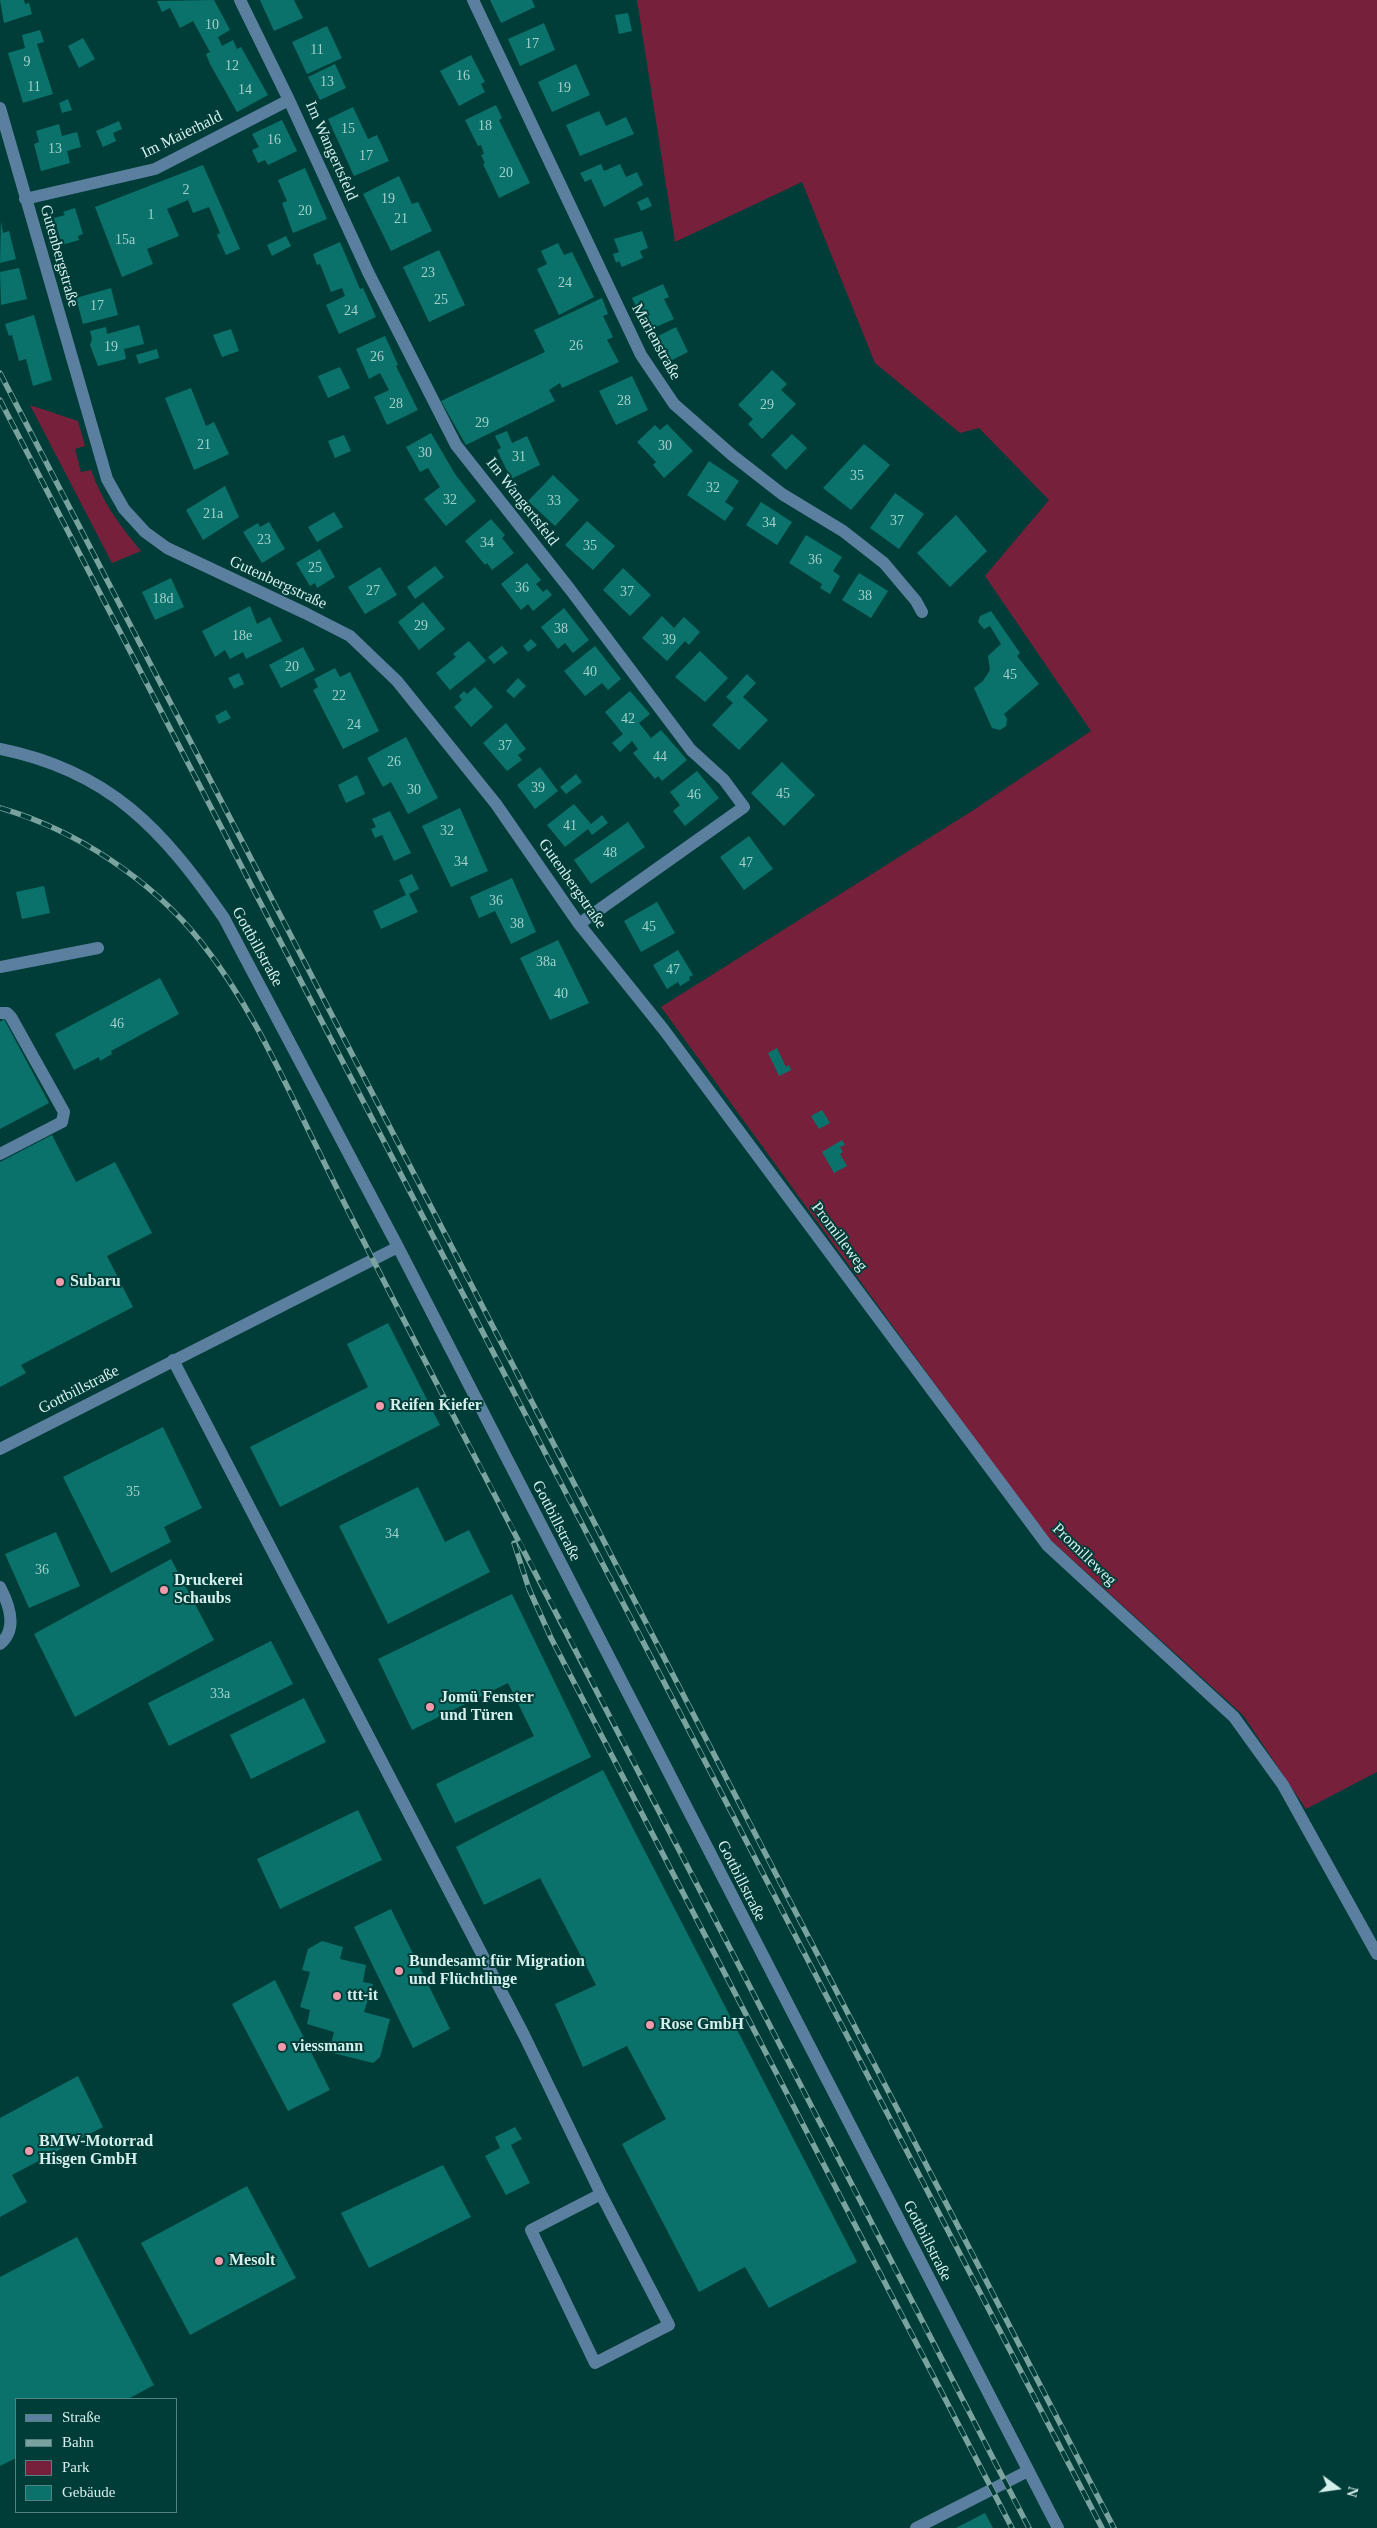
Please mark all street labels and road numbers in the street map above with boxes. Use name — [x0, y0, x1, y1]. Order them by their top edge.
street label: Im Wangertsfeld — [301, 98, 361, 204]
street label: Im Maierhald — [138, 107, 226, 163]
street label: Gutenbergstraße — [35, 203, 83, 309]
street label: Marienstraße — [627, 300, 685, 384]
street label: Im Wangertsfeld — [482, 454, 562, 550]
street label: Gutenbergstraße — [226, 552, 330, 614]
street label: Gutenbergstraße — [534, 835, 610, 933]
street label: Gottbillstraße — [227, 904, 287, 990]
street label: Promilleweg — [807, 1199, 871, 1275]
street label: Gottbillstraße — [35, 1361, 123, 1419]
street label: Gottbillstraße — [527, 1477, 585, 1565]
street label: Promilleweg — [1048, 1520, 1120, 1590]
street label: Gottbillstraße — [712, 1837, 770, 1925]
street label: Gottbillstraße — [898, 2197, 956, 2285]

